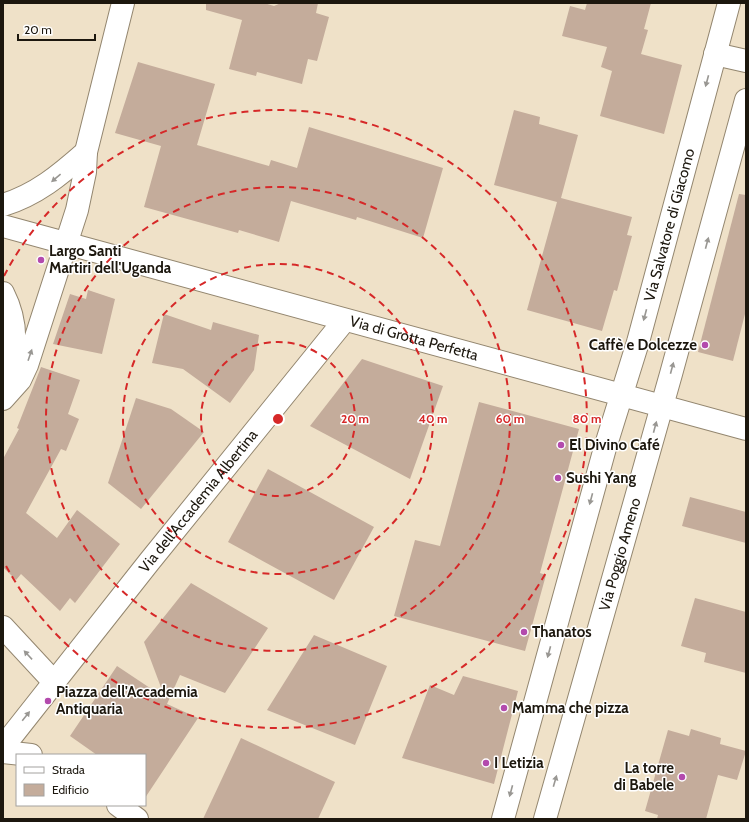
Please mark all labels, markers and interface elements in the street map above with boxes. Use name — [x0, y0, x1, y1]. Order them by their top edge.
scale bar — [18, 16, 95, 42]
text: 20 m — [24, 22, 52, 37]
one-way arrow — [704, 75, 710, 87]
street label: Via Salvatore di Giacomo — [640, 146, 699, 303]
one-way arrow — [51, 174, 62, 182]
one-way arrow — [704, 237, 710, 249]
place label: Largo Santi Martiri dell'Uganda — [49, 242, 172, 277]
marker: Largo Santi Martiri dell'Uganda — [36, 255, 46, 265]
one-way arrow — [642, 309, 648, 321]
street label: Via di Grotta Perfetta — [348, 312, 481, 365]
place label: Caffè e Dolcezze — [589, 336, 697, 354]
marker: Caffè e Dolcezze — [700, 340, 710, 350]
one-way arrow — [28, 348, 34, 360]
one-way arrow — [669, 362, 675, 374]
text: 20 m — [341, 411, 369, 426]
text: 40 m — [418, 411, 448, 426]
text: 60 m — [496, 411, 524, 426]
text: 80 m — [573, 411, 601, 426]
centre of rings — [271, 412, 285, 426]
one-way arrow — [652, 421, 658, 433]
street label: Via dell'Accademia Albertina — [135, 425, 262, 576]
place label: El Divino Café — [569, 436, 660, 454]
marker: El Divino Café — [556, 440, 566, 450]
place label: Sushi Yang — [566, 469, 636, 487]
marker: Sushi Yang — [553, 473, 563, 483]
one-way arrow — [588, 494, 594, 506]
street label: Via Poggio Ameno — [595, 496, 645, 613]
place label: Thanatos — [532, 623, 592, 641]
marker: Thanatos — [519, 627, 529, 637]
one-way arrow — [546, 646, 552, 658]
one-way arrow — [24, 649, 33, 660]
place label: Piazza dell'Accademia Antiquaria — [56, 683, 198, 718]
marker: Piazza dell'Accademia Antiquaria — [43, 696, 53, 706]
place label: Mamma che pizza — [512, 699, 629, 717]
marker: Mamma che pizza — [499, 703, 509, 713]
one-way arrow — [22, 711, 31, 721]
legend — [16, 754, 146, 806]
place label: I Letizia — [494, 754, 544, 772]
marker: I Letizia — [481, 758, 491, 768]
place label: La torre di Babele — [614, 759, 674, 794]
text: Strada — [52, 762, 85, 777]
marker: La torre di Babele — [677, 772, 687, 782]
one-way arrow — [552, 775, 558, 787]
text: Edificio — [52, 782, 89, 797]
one-way arrow — [508, 785, 514, 797]

